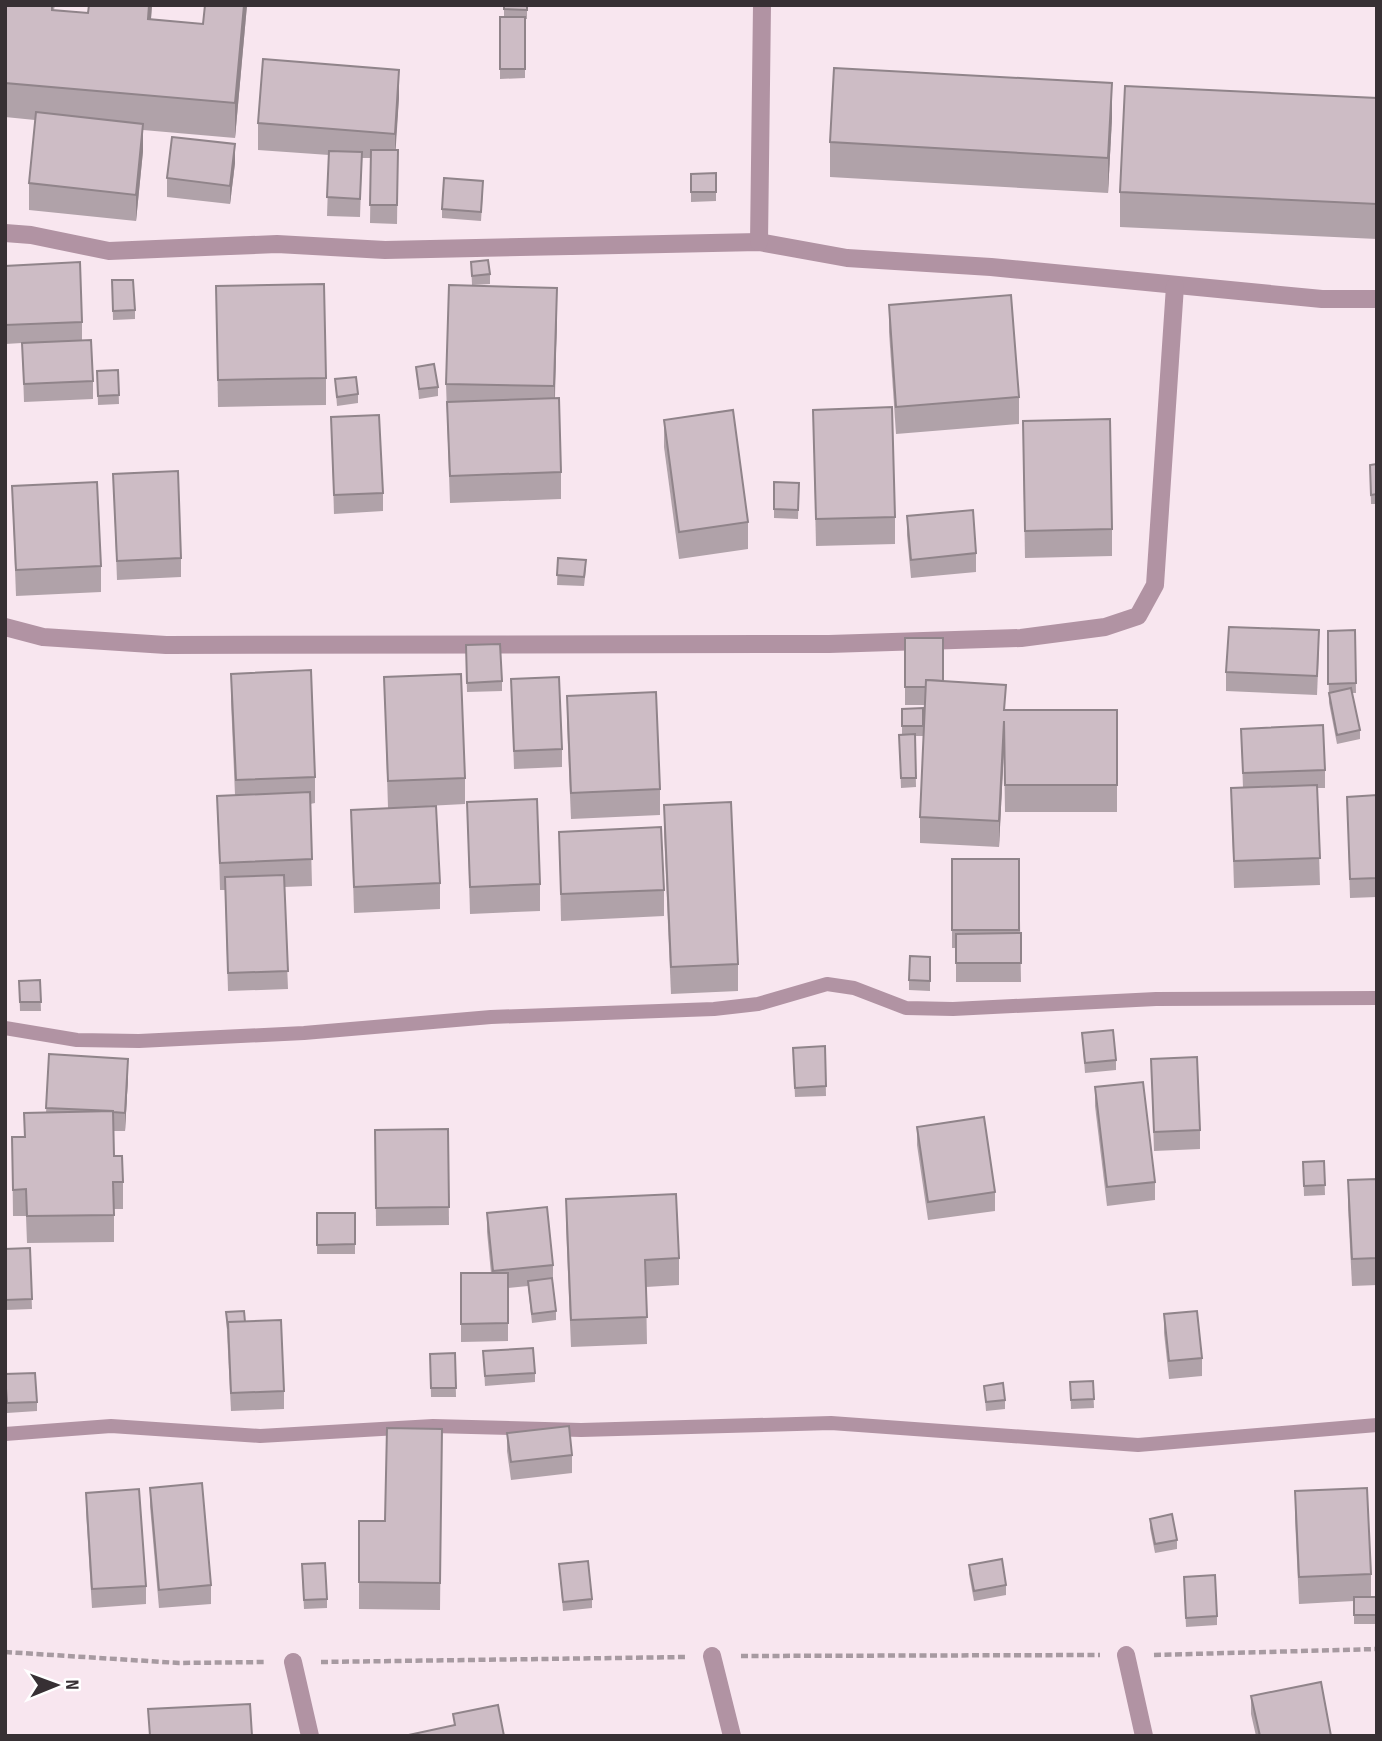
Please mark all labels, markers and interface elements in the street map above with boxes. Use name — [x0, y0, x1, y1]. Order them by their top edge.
north arrow — [21, 1650, 91, 1720]
text: N — [60, 1679, 83, 1690]

